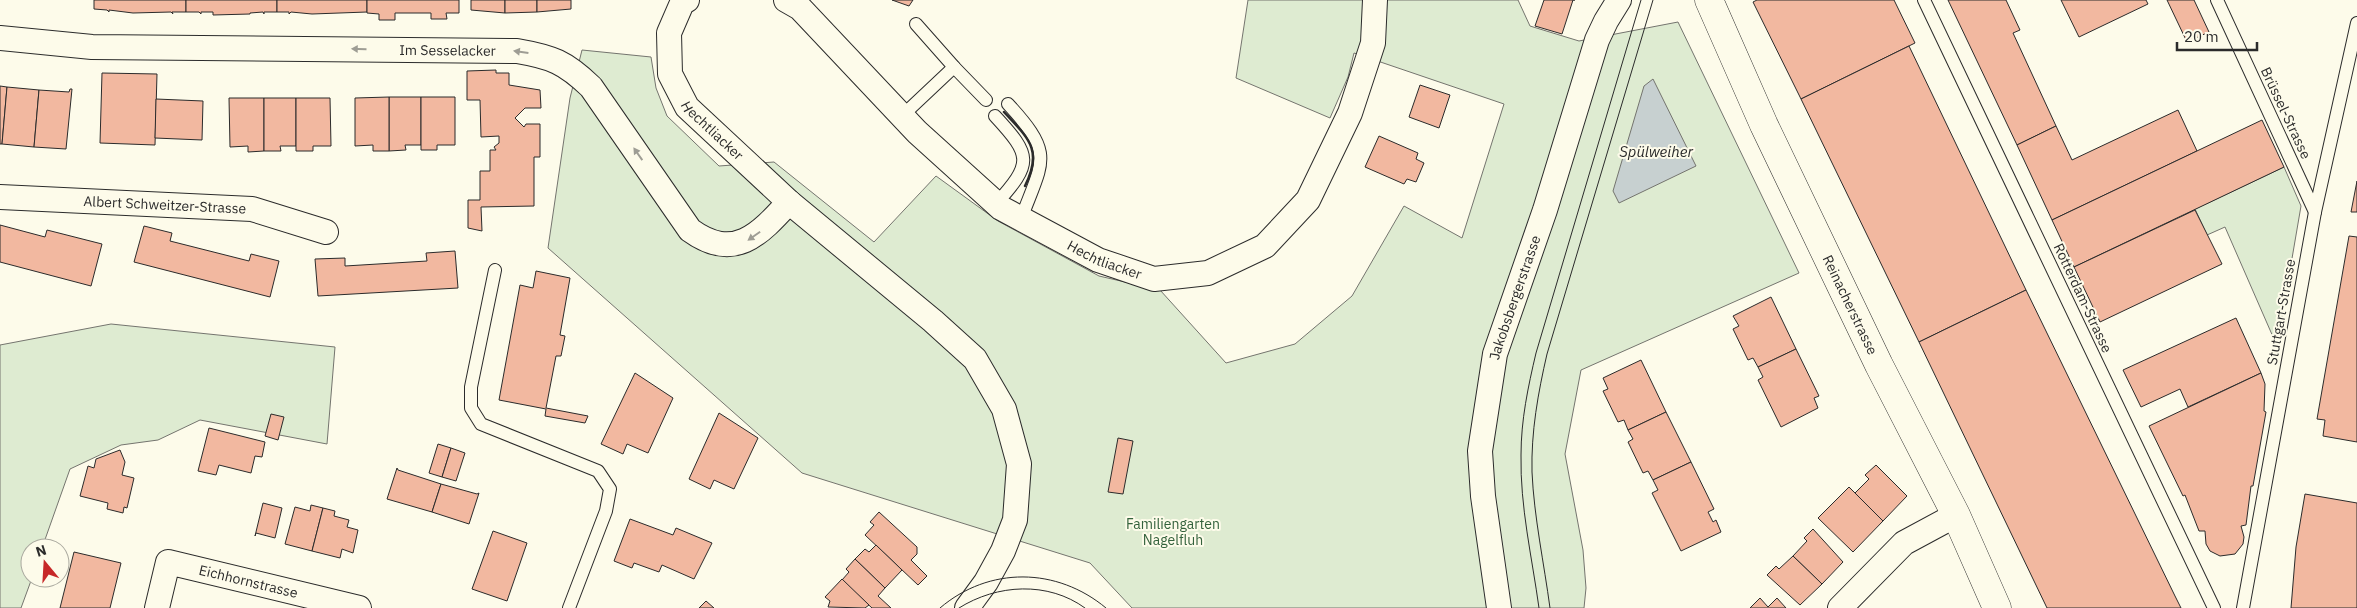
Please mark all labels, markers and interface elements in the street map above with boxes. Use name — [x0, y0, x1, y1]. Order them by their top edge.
scale bar — [2177, 20, 2257, 52]
text: 20 m — [2184, 27, 2219, 46]
street label: Im Sesselacker — [399, 41, 496, 60]
one-way arrow — [350, 45, 366, 53]
one-way arrow — [513, 48, 529, 56]
street label: Brüssel-Strasse — [2257, 64, 2315, 162]
street label: Hechtliacker — [677, 98, 747, 164]
water label: Spülweiher — [1619, 142, 1693, 161]
one-way arrow — [633, 148, 643, 161]
street label: Albert Schweitzer-Strasse — [83, 192, 247, 218]
one-way arrow — [748, 230, 761, 241]
street label: Jakobsbergerstrasse — [1485, 233, 1545, 361]
street label: Hechtliacker — [1064, 236, 1144, 283]
street label: Rotterdam-Strasse — [2050, 240, 2116, 356]
street label: Reinacherstrasse — [1819, 252, 1882, 358]
street label: Stuttgart-Strasse — [2263, 257, 2299, 366]
park label: Familiengarten Nagelfluh — [1126, 515, 1220, 549]
north arrow — [20, 538, 70, 588]
text: N — [33, 541, 49, 561]
street label: Eichhornstrasse — [197, 561, 300, 602]

